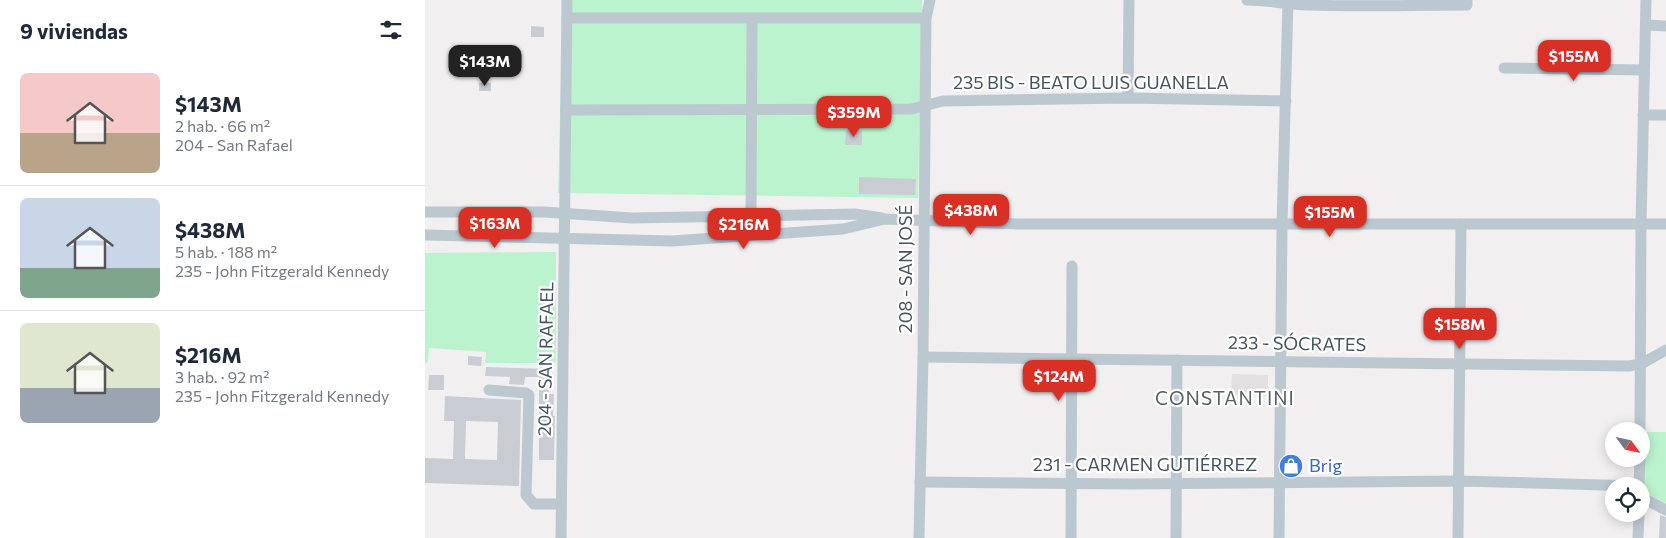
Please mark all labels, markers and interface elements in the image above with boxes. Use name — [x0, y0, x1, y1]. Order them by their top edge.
icon: filters — [377, 16, 405, 44]
text: 9 viviendas — [20, 18, 128, 43]
pin: $155M — [1539, 39, 1609, 82]
pin: $143M — [450, 44, 520, 87]
text: $155M — [1549, 46, 1599, 65]
text: $143M — [460, 51, 510, 70]
street label: 235 BIS - BEATO LUIS GUANELLA — [953, 71, 1229, 93]
text: $143M — [175, 91, 242, 116]
icon: home — [60, 93, 120, 153]
pin: $359M — [819, 96, 889, 138]
text: $359M — [827, 102, 881, 121]
text: 2 hab. · 66 m² — [175, 116, 270, 135]
text: 204 - San Rafael — [175, 135, 293, 154]
pin: $438M — [936, 194, 1006, 236]
pin: $155M — [1295, 196, 1365, 238]
text: $438M — [944, 200, 998, 219]
text: $155M — [1305, 202, 1355, 221]
street label: 208 - SAN JOSÉ — [894, 205, 916, 333]
pin: $163M — [460, 206, 530, 249]
pin: $216M — [709, 208, 779, 250]
text: $163M — [470, 213, 520, 232]
text: $216M — [719, 214, 769, 233]
text: $438M — [175, 217, 245, 242]
icon: home — [60, 218, 120, 278]
text: 5 hab. · 188 m² — [175, 242, 277, 261]
text: 235 - John Fitzgerald Kennedy — [175, 261, 389, 280]
street label: 204 - SAN RAFAEL — [533, 282, 557, 436]
pin: $158M — [1425, 308, 1495, 350]
text: $158M — [1434, 314, 1486, 333]
street label: 233 - SÓCRATES — [1228, 331, 1366, 355]
text: $216M — [175, 342, 242, 367]
icon: home — [60, 343, 120, 403]
pin: $124M — [1024, 360, 1094, 402]
text: $124M — [1034, 366, 1084, 385]
text: 3 hab. · 92 m² — [175, 367, 269, 386]
text: 235 - John Fitzgerald Kennedy — [175, 386, 389, 405]
district label: CONSTANTINI — [1155, 386, 1295, 409]
north arrow — [1605, 422, 1650, 468]
map controls — [1605, 422, 1650, 522]
street label: 231 - CARMEN GUTIÉRREZ — [1033, 453, 1257, 475]
shop icon: Brig — [1278, 453, 1304, 479]
place label: Brig — [1309, 454, 1342, 476]
button: locate — [1605, 477, 1650, 522]

